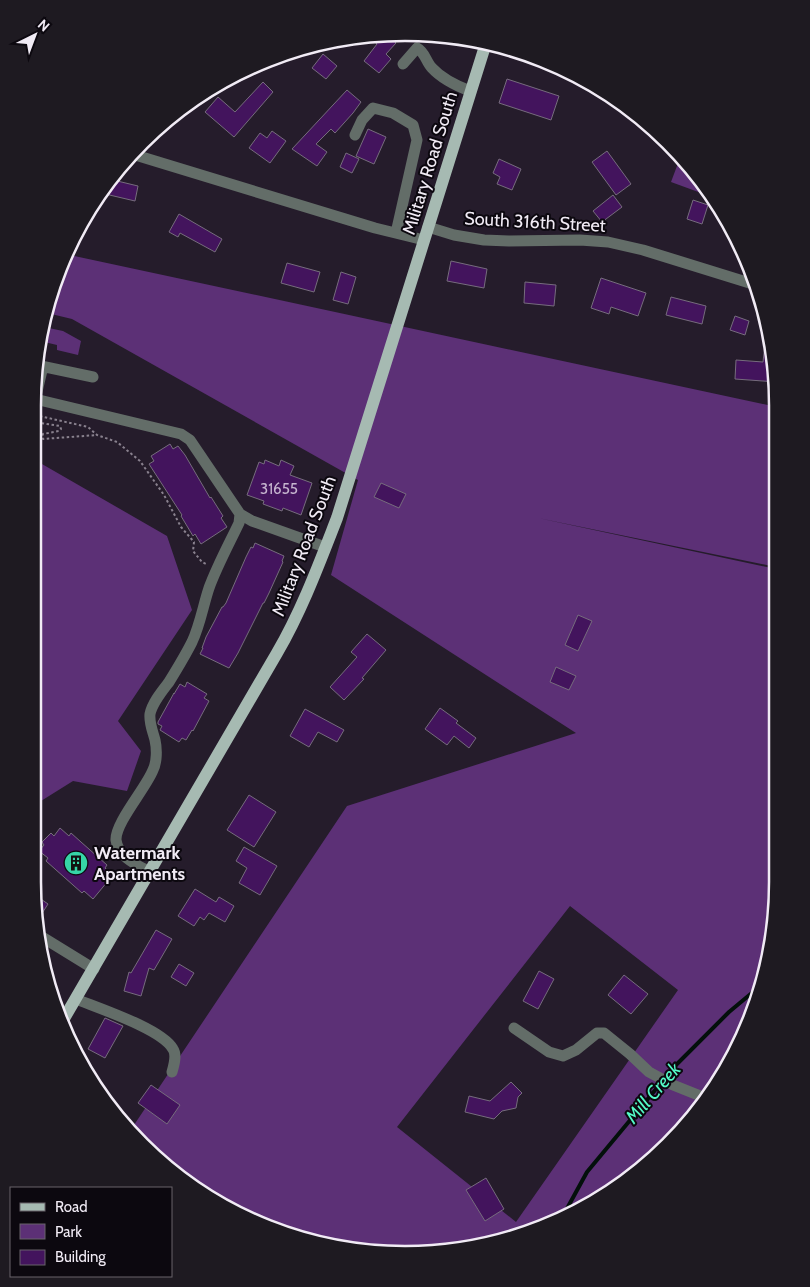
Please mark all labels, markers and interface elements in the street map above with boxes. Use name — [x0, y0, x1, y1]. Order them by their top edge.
north arrow — [10, 10, 60, 60]
text: N — [34, 15, 53, 35]
street label: Military Road South — [398, 89, 462, 237]
street label: South 316th Street — [464, 207, 606, 237]
street label: Military Road South — [267, 473, 341, 619]
house number: 31655 — [260, 480, 298, 498]
place label: Watermark Apartments — [94, 842, 186, 885]
building icon: Watermark Apartments — [63, 850, 89, 876]
water label: Mill Creek — [620, 1057, 686, 1129]
legend — [10, 1187, 172, 1277]
text: Road — [55, 1198, 88, 1216]
text: Park — [55, 1223, 82, 1241]
text: Building — [55, 1248, 106, 1266]

